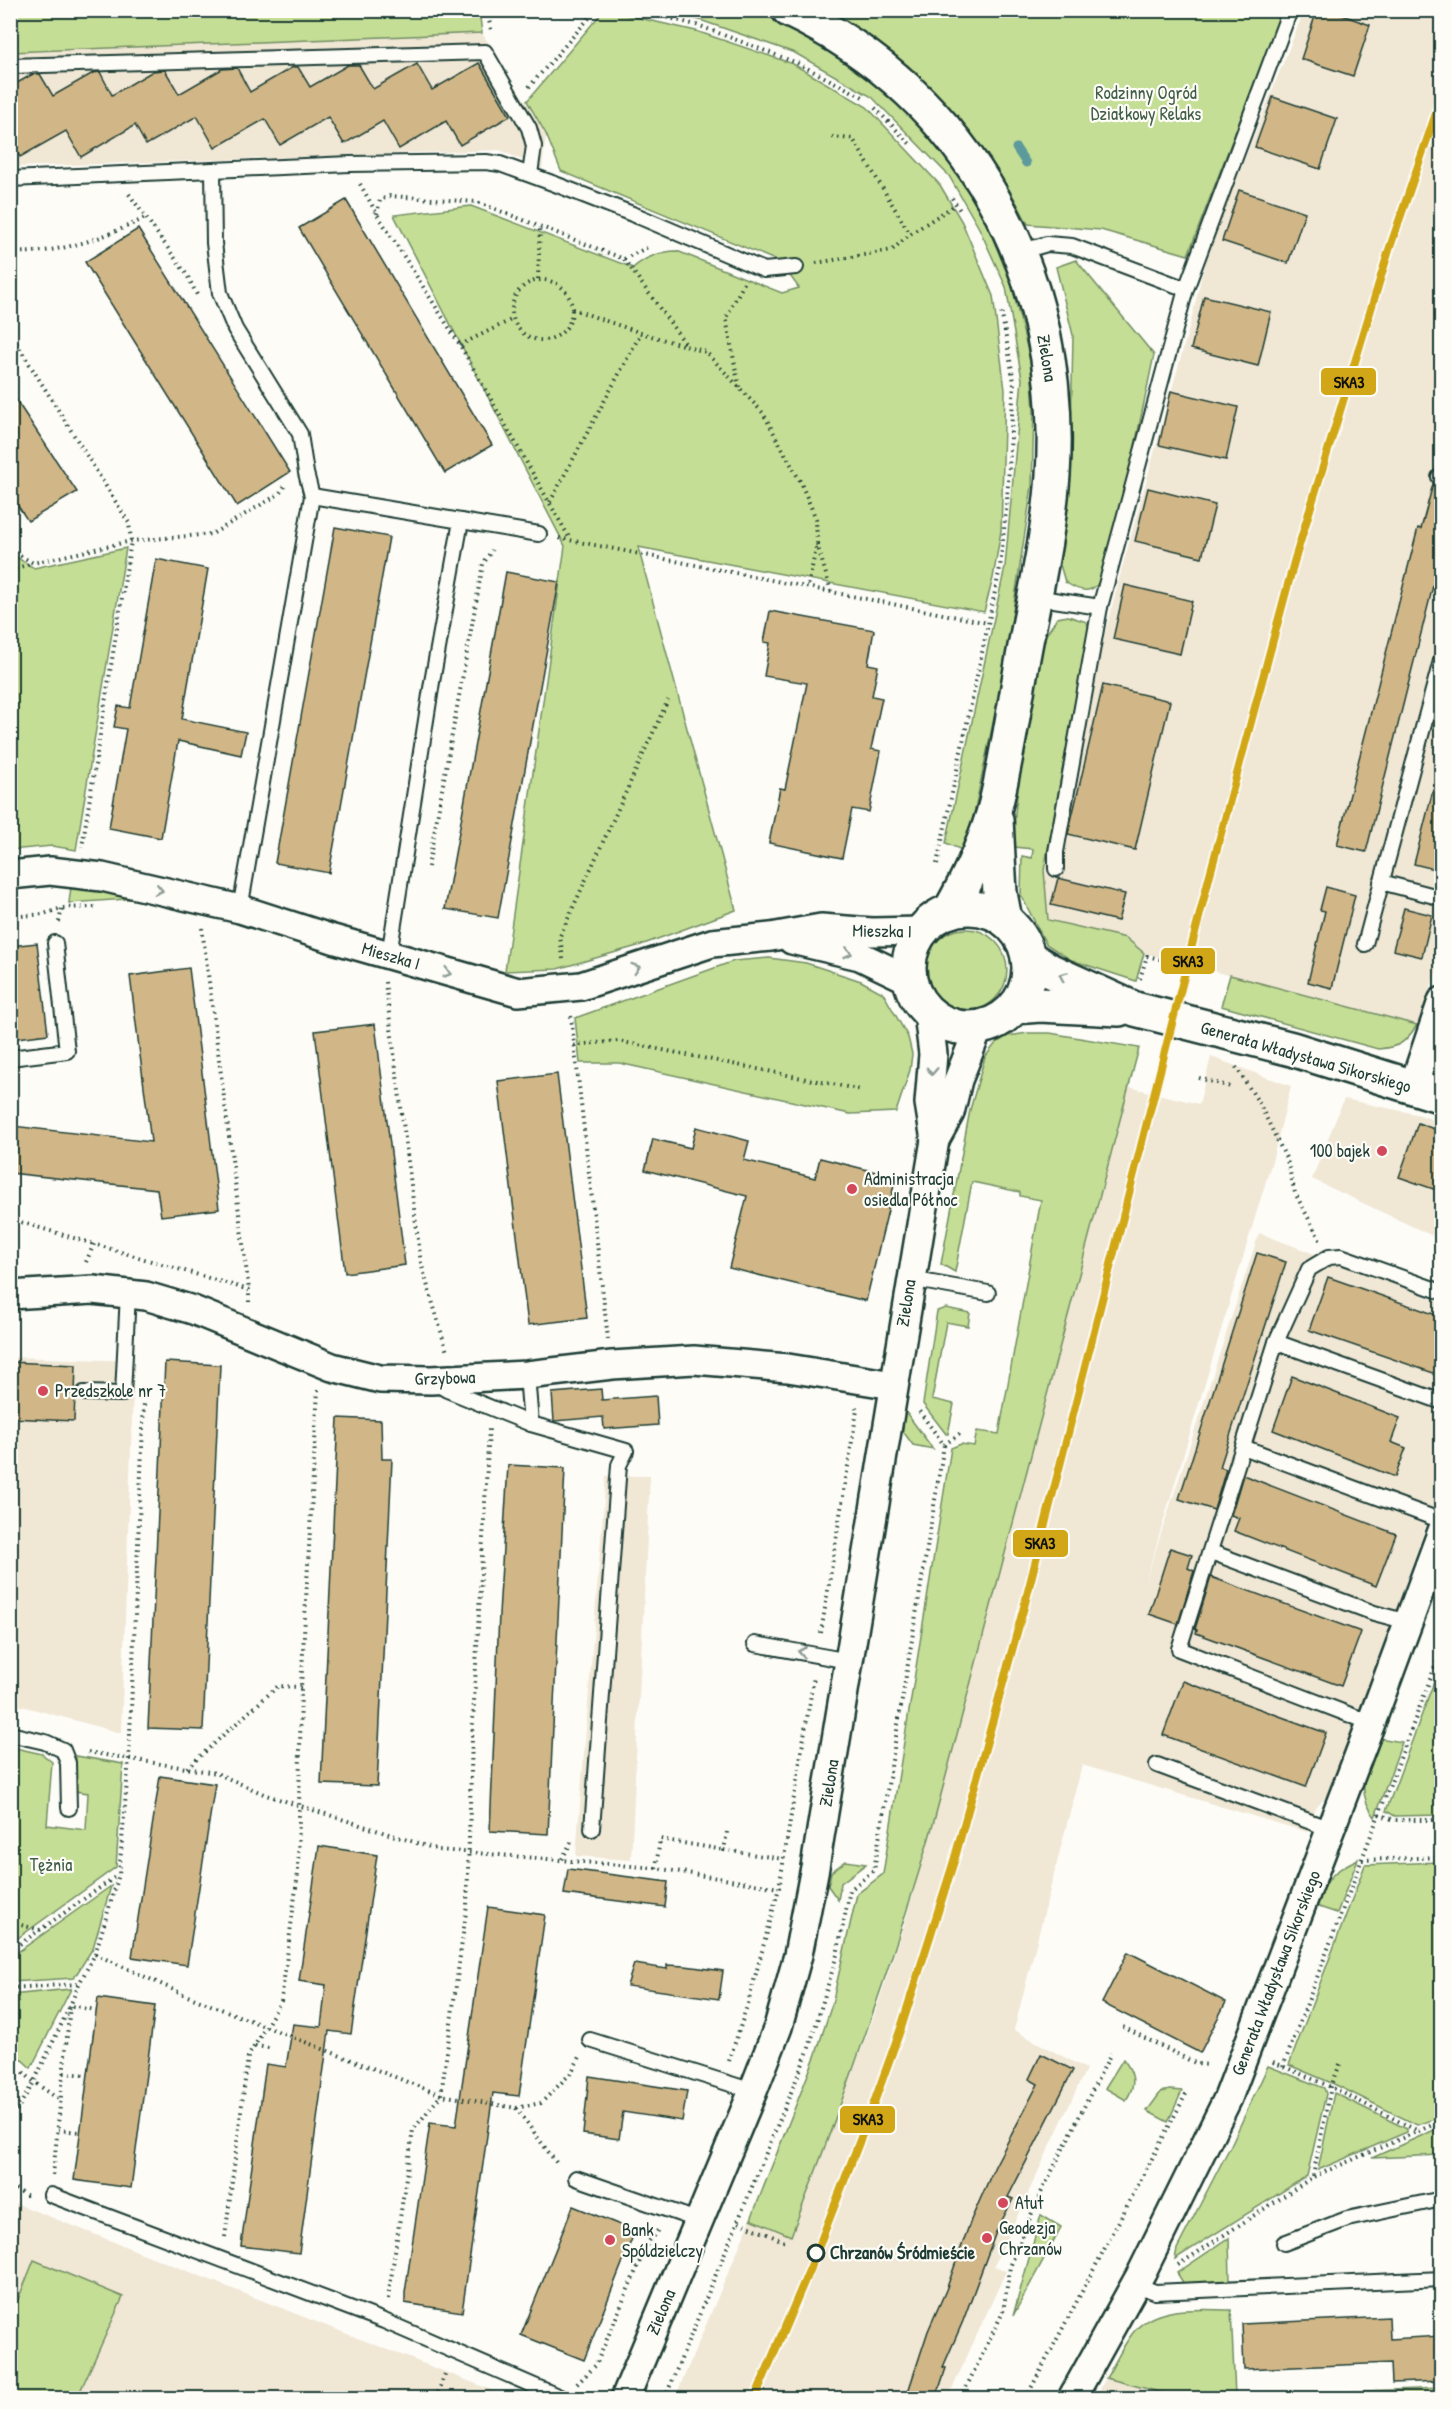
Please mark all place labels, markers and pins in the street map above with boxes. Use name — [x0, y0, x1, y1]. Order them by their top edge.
place label: 100 bajek — [1310, 1138, 1371, 1163]
marker: 100 bajek — [1375, 1144, 1389, 1158]
place label: Administracja osiedla Północ — [864, 1166, 958, 1212]
marker: Administracja osiedla Północ — [845, 1182, 859, 1196]
place label: Przedszkole nr 7 — [55, 1378, 166, 1403]
marker: Przedszkole nr 7 — [36, 1384, 50, 1398]
place label: Atut — [1015, 2190, 1044, 2215]
marker: Atut — [996, 2196, 1010, 2210]
place label: Geodezja Chrzanów — [999, 2215, 1062, 2261]
place label: Bank Spóldzielczy — [622, 2217, 703, 2263]
marker: Geodezja Chrzanów — [980, 2231, 994, 2245]
marker: Bank Spóldzielczy — [603, 2233, 617, 2247]
place label: Chrzanów Śródmieście — [830, 2240, 976, 2265]
marker: Chrzanów Śródmieście — [807, 2244, 825, 2262]

